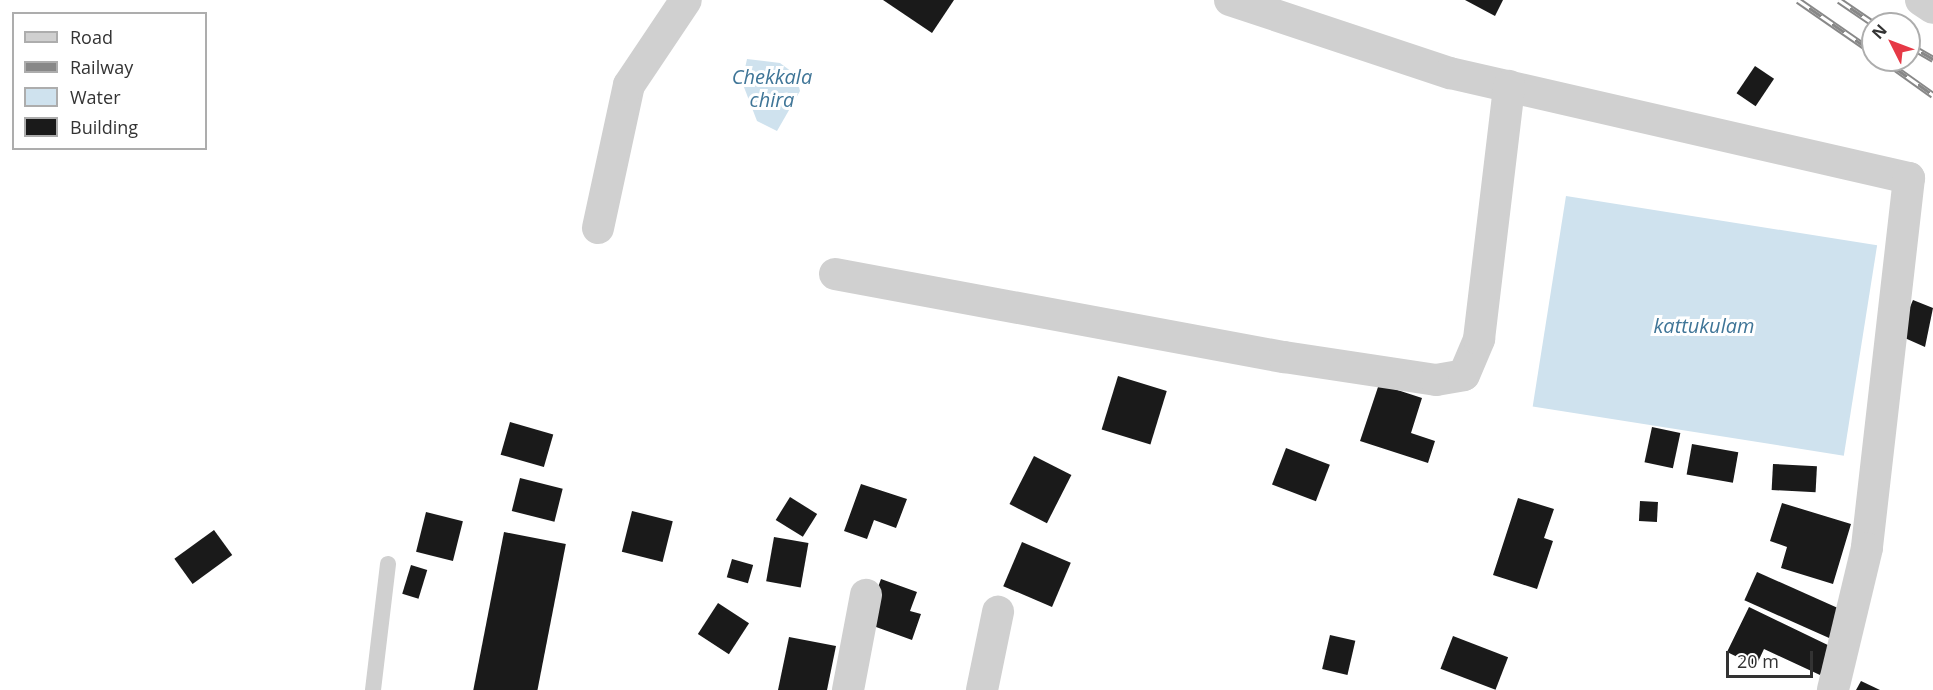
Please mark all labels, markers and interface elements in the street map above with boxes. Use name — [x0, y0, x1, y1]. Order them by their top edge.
legend — [12, 12, 207, 150]
north arrow — [1861, 12, 1921, 72]
text: N — [1867, 19, 1892, 43]
text: Road — [70, 25, 113, 49]
text: Railway — [70, 55, 133, 79]
water label: Chekkala chira — [732, 65, 812, 112]
text: Water — [70, 85, 121, 109]
text: Building — [70, 115, 138, 139]
water label: kattukulam — [1654, 313, 1754, 337]
scale bar — [1729, 639, 1816, 677]
text: 20 m — [1737, 649, 1779, 673]

